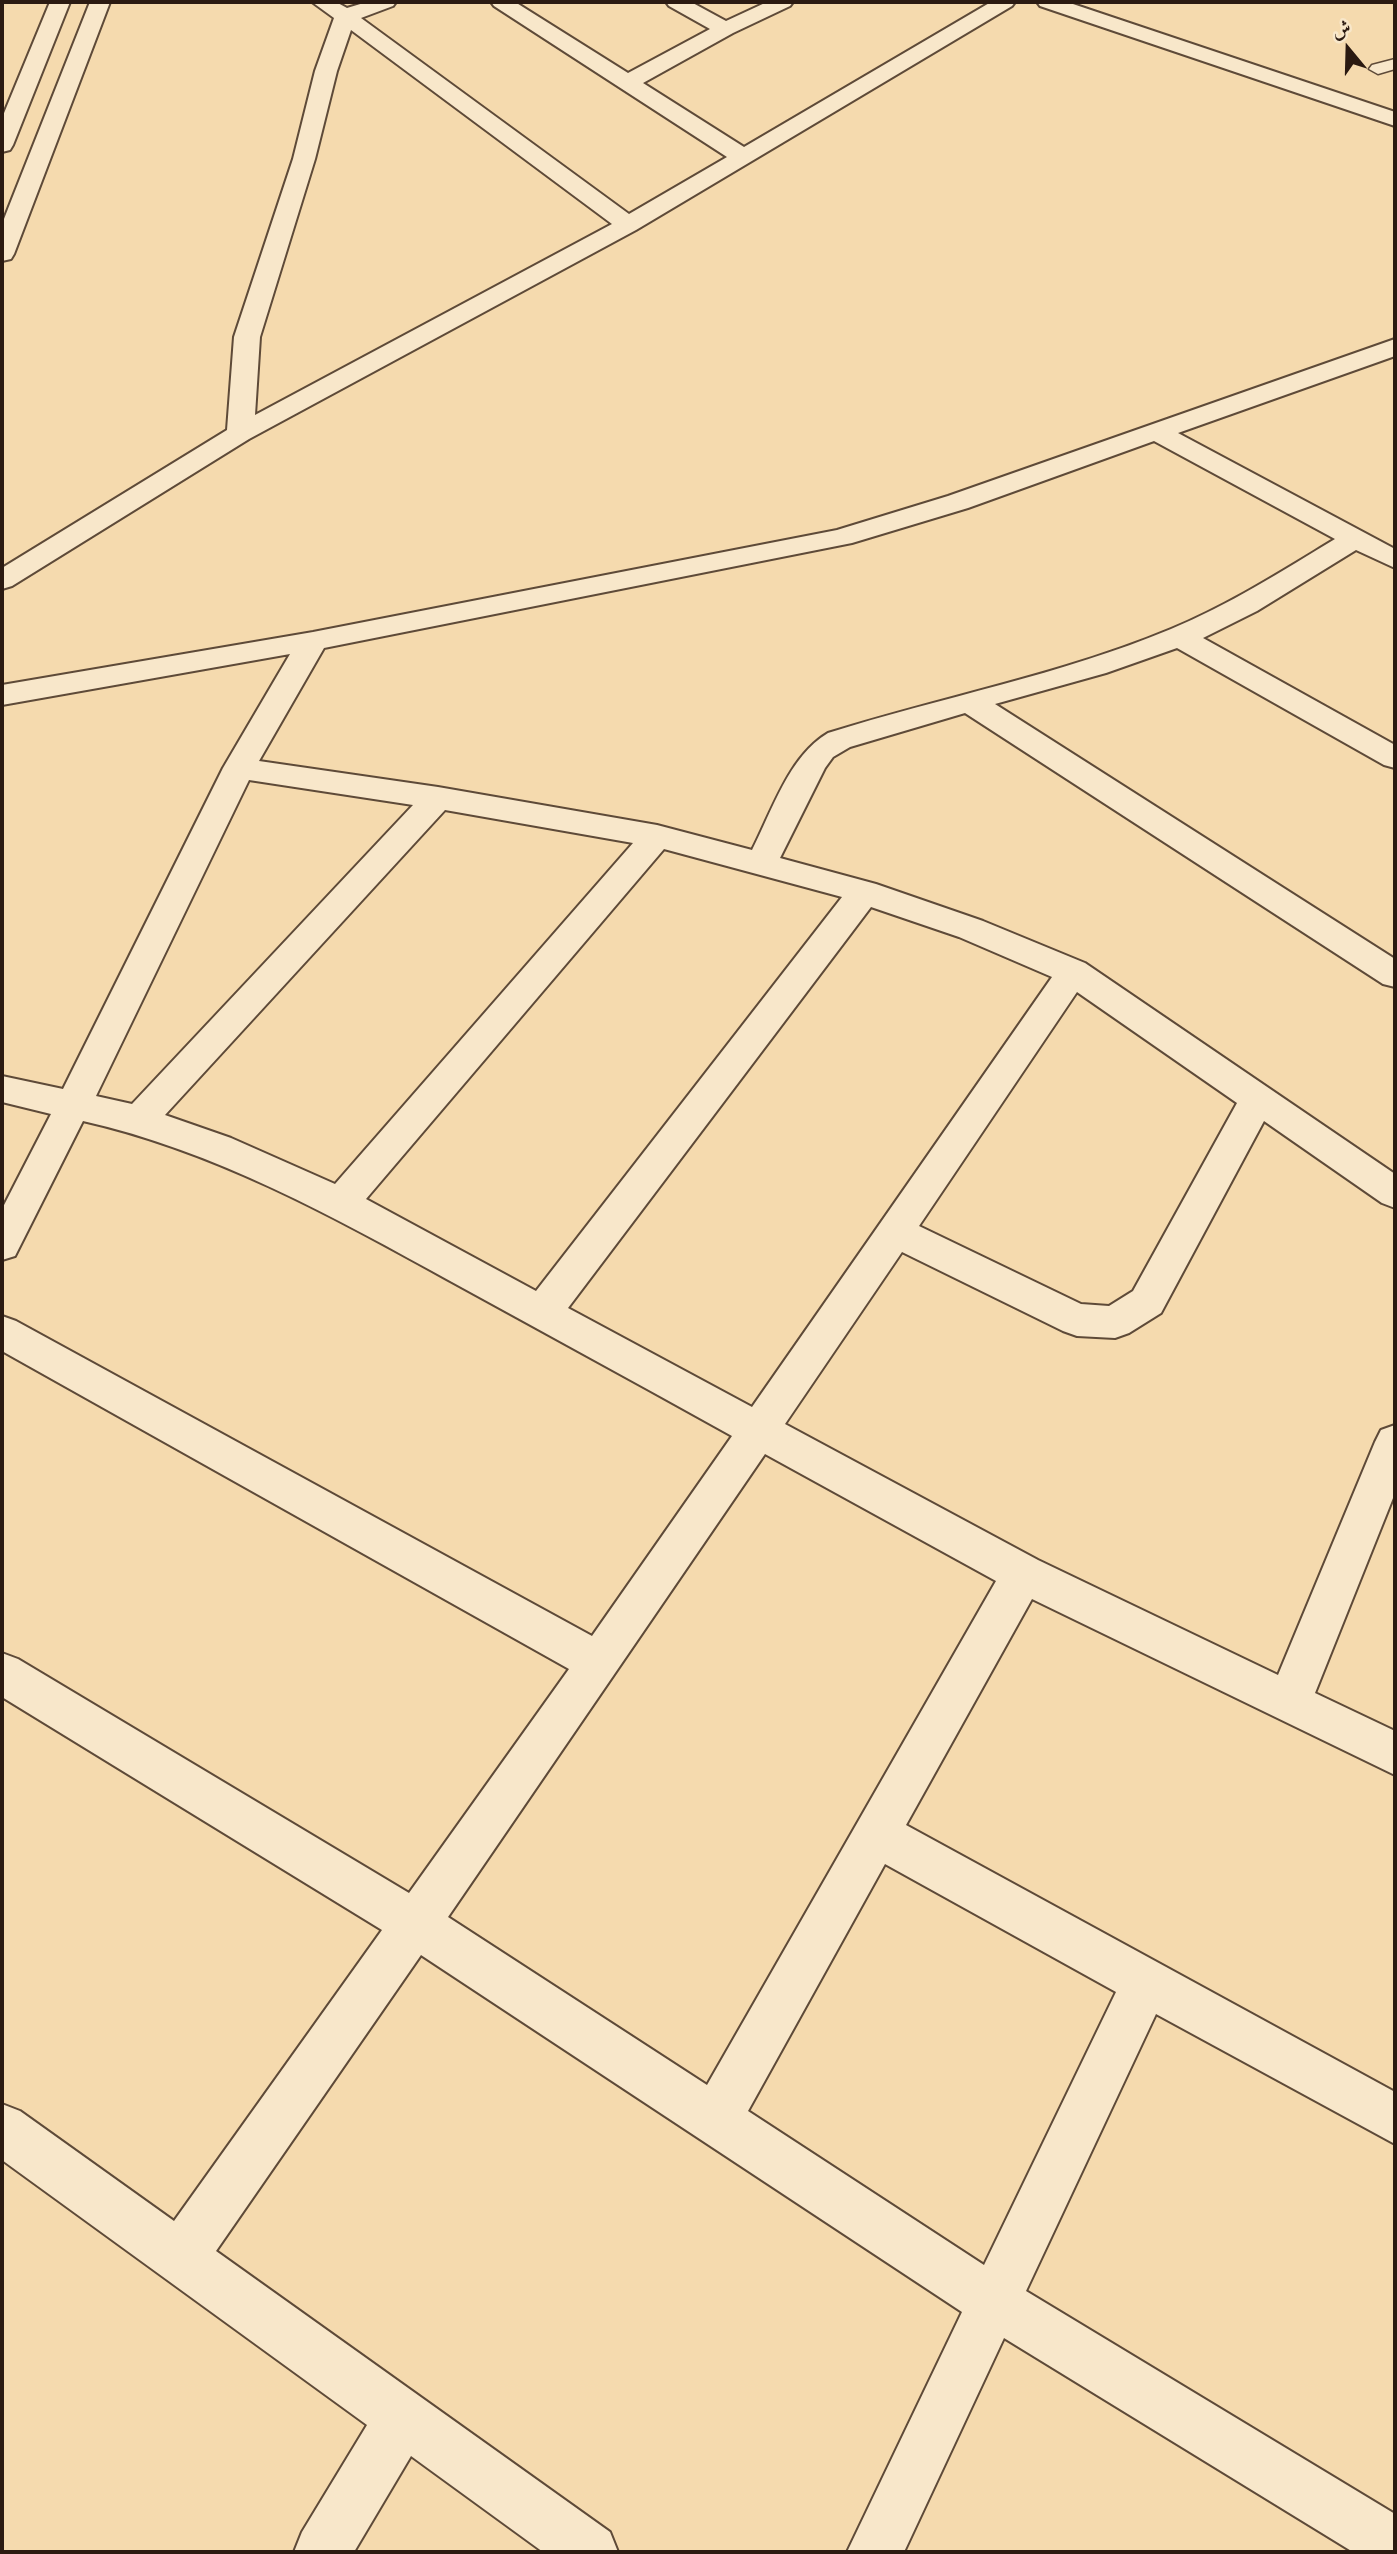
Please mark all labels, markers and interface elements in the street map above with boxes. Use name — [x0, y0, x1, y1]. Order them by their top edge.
north arrow — [1313, 14, 1383, 84]
text: ش — [1328, 15, 1354, 43]

